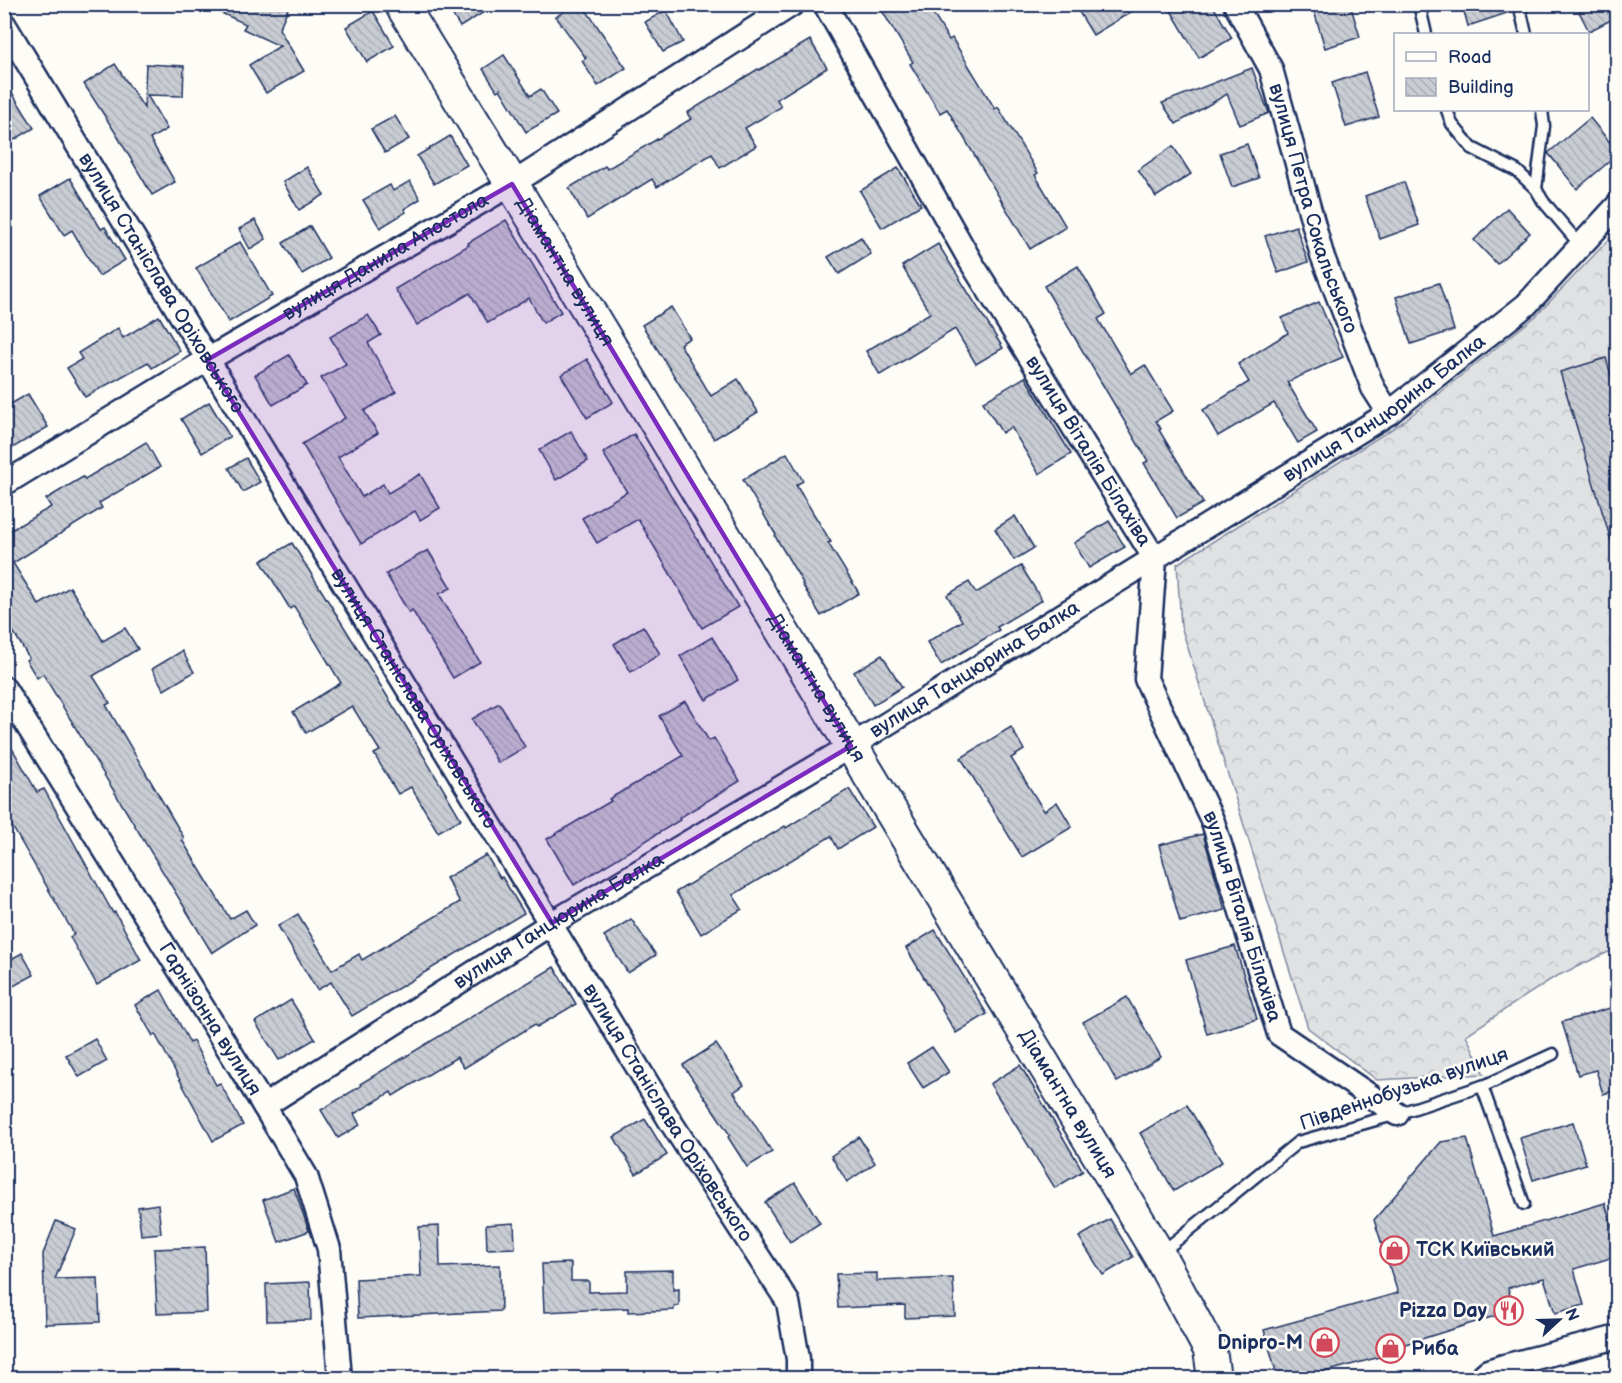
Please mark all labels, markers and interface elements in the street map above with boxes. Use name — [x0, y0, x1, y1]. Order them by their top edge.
legend — [1394, 33, 1589, 111]
text: Road — [1448, 47, 1492, 68]
text: Building — [1448, 77, 1514, 98]
street label: вулиця Петра Сокальського — [1264, 81, 1363, 337]
street label: вулиця Станіслава Оріховського — [73, 148, 250, 418]
street label: вулиця Данила Апостола — [278, 188, 493, 326]
street label: Діамантна вулиця — [511, 193, 619, 351]
street label: вулиця Танцюрина Балка — [1278, 329, 1491, 488]
street label: вулиця Віталія Білахіва — [1020, 351, 1156, 551]
street label: вулиця Станіслава Оріховського — [325, 564, 502, 833]
street label: вулиця Танцюрина Балка — [865, 595, 1084, 743]
street label: Діамантна вулиця — [762, 609, 871, 767]
street label: вулиця Віталія Білахіва — [1197, 807, 1287, 1025]
street label: вулиця Танцюрина Балка — [449, 847, 668, 994]
street label: Гарнізонна вулиця — [153, 938, 267, 1100]
street label: вулиця Станіслава Оріховського — [578, 979, 758, 1246]
street label: Діамантна вулиця — [1013, 1025, 1122, 1183]
street label: Південнобузька вулиця — [1297, 1042, 1511, 1136]
shop icon: ТСК Київський — [1379, 1234, 1411, 1266]
place label: ТСК Київський — [1416, 1238, 1554, 1262]
north arrow — [1529, 1290, 1589, 1350]
restaurant icon: Pizza Day — [1492, 1295, 1524, 1327]
place label: Pizza Day — [1399, 1299, 1488, 1323]
text: N — [1560, 1306, 1583, 1324]
shop icon: Dnipro-M — [1308, 1327, 1340, 1359]
place label: Dnipro-M — [1217, 1331, 1303, 1355]
shop icon: Риба — [1374, 1333, 1406, 1365]
place label: Риба — [1411, 1337, 1459, 1361]

